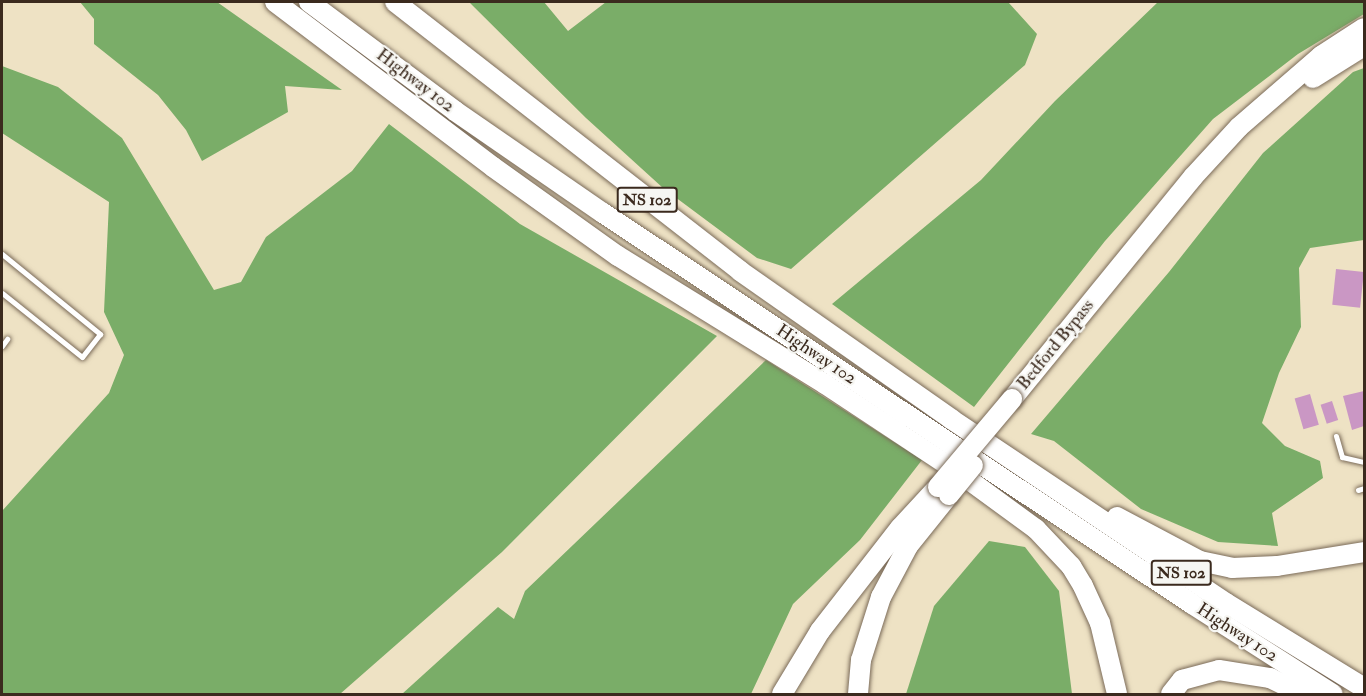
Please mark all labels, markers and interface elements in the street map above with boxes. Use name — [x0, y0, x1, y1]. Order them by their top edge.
street label: Highway 102 — [372, 45, 458, 117]
road number: NS 102 — [616, 187, 678, 213]
street label: Bedford Bypass — [1013, 295, 1099, 395]
street label: Highway 102 — [772, 320, 860, 390]
road number: NS 102 — [1150, 560, 1212, 586]
street label: Highway 102 — [1192, 599, 1282, 667]

